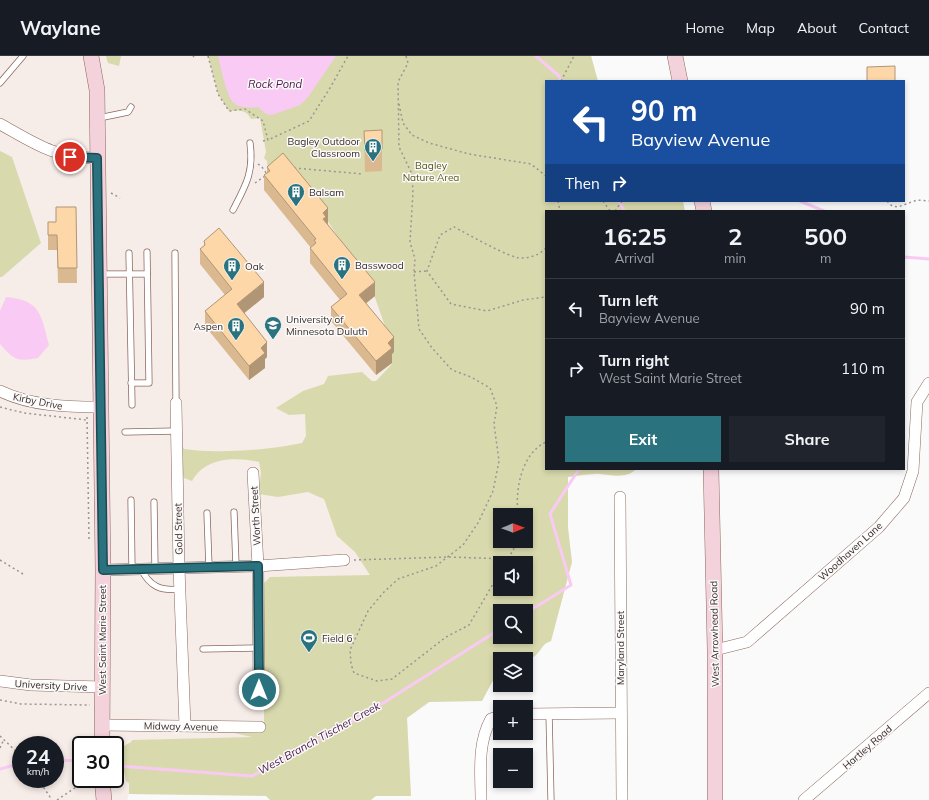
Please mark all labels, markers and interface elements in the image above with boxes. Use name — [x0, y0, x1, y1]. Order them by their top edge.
text: Waylane — [20, 16, 101, 40]
text: Home — [685, 19, 724, 37]
text: Map — [746, 19, 775, 37]
text: About — [797, 19, 837, 37]
text: Contact — [859, 19, 909, 37]
water label: Rock Pond — [248, 77, 302, 91]
text: 90 m — [631, 93, 697, 128]
icon: left — [565, 96, 617, 148]
text: Bayview Avenue — [631, 128, 770, 151]
place label: Bagley Outdoor Classroom — [288, 135, 360, 160]
building icon: Bagley Outdoor Classroom — [363, 137, 383, 162]
pin — [53, 140, 87, 174]
icon: arrive — [59, 146, 81, 168]
park label: Bagley Nature Area — [403, 159, 459, 184]
icon: right — [608, 172, 630, 194]
text: Then — [565, 174, 600, 193]
building icon: Balsam — [286, 182, 306, 207]
place label: Balsam — [309, 186, 344, 199]
text: 16:25 — [603, 221, 666, 251]
text: 2 — [728, 221, 742, 251]
text: 500 — [804, 221, 847, 251]
text: Arrival — [615, 250, 654, 266]
text: min — [724, 250, 746, 266]
text: m — [820, 250, 831, 266]
building icon: Basswood — [332, 255, 352, 280]
building icon: Oak — [222, 256, 242, 281]
place label: Basswood — [355, 259, 404, 272]
place label: Oak — [245, 260, 265, 273]
text: Turn left — [599, 291, 658, 310]
icon: left — [565, 298, 587, 320]
text: 90 m — [850, 299, 885, 318]
text: Bayview Avenue — [599, 310, 700, 326]
place label: University of Minnesota Duluth — [286, 313, 368, 338]
school or university icon: University of Minnesota Duluth — [263, 315, 283, 340]
building icon: Aspen — [226, 316, 246, 341]
place label: Aspen — [193, 320, 223, 333]
text: Turn right — [599, 351, 669, 370]
icon: right — [565, 358, 587, 380]
text: 110 m — [841, 359, 885, 378]
text: West Saint Marie Street — [599, 370, 742, 386]
street label: Kirby Drive — [12, 390, 64, 413]
button: Exit — [565, 416, 721, 462]
button: Share — [729, 416, 885, 462]
street label: Worth Street — [247, 485, 264, 546]
street label: Gold Street — [172, 503, 185, 555]
north arrow — [493, 508, 533, 548]
map controls — [493, 508, 533, 788]
street label: Woodhaven Lane — [816, 519, 885, 584]
button: sound — [493, 556, 533, 596]
street label: West Arrowhead Road — [707, 581, 722, 687]
street label: West Saint Marie Street — [96, 585, 109, 695]
button: search — [493, 604, 533, 644]
street label: Maryland Street — [614, 610, 627, 685]
sports icon: Field 6 — [299, 628, 319, 653]
place label: Field 6 — [322, 632, 352, 645]
button: layers — [493, 652, 533, 692]
position arrow — [238, 669, 280, 711]
street label: University Drive — [14, 677, 88, 694]
water label: West Branch Tischer Creek — [255, 698, 383, 777]
button: + — [493, 700, 533, 740]
street label: Midway Avenue — [144, 719, 218, 734]
street label: Hartley Road — [840, 722, 895, 772]
speed limit sign: 30 — [72, 736, 124, 788]
text: 24 — [26, 744, 50, 769]
button: − — [493, 748, 533, 788]
text: km/h — [27, 765, 49, 778]

